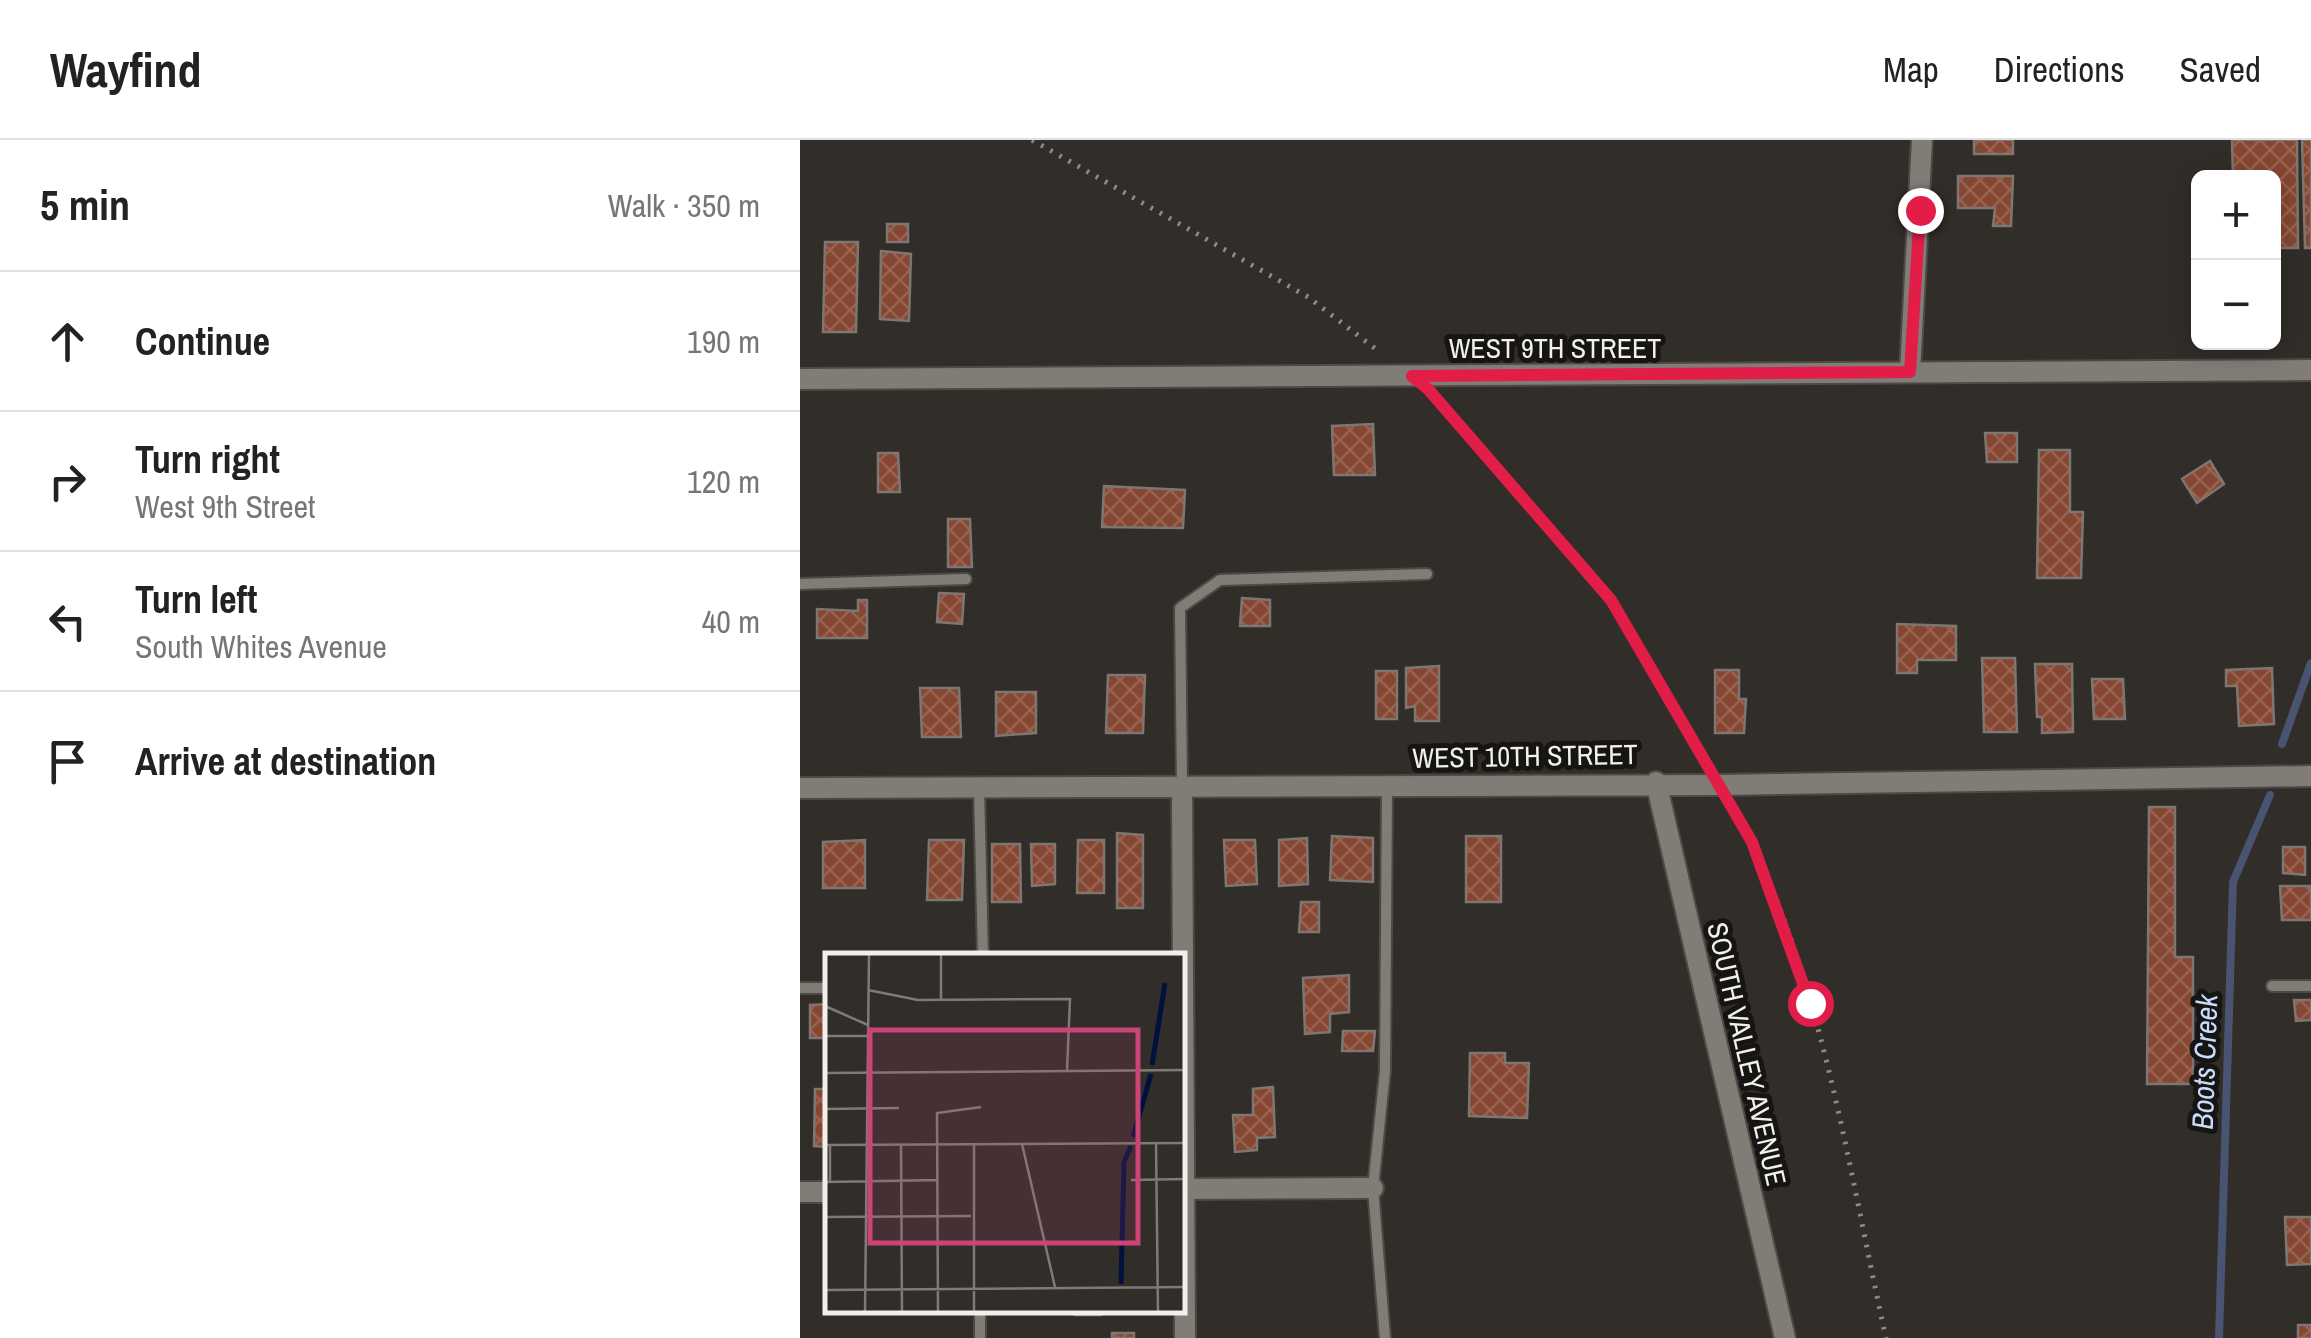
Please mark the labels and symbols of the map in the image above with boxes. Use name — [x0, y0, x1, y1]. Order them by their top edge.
route end — [1898, 188, 1944, 234]
street label: WEST 9TH STREET — [1449, 329, 1661, 367]
street label: WEST 10TH STREET — [1412, 735, 1638, 777]
street label: SOUTH VALLEY AVENUE — [1698, 919, 1796, 1189]
inset map — [825, 953, 1185, 1313]
route start — [1788, 981, 1834, 1027]
water label: Boots Creek — [2182, 992, 2226, 1130]

